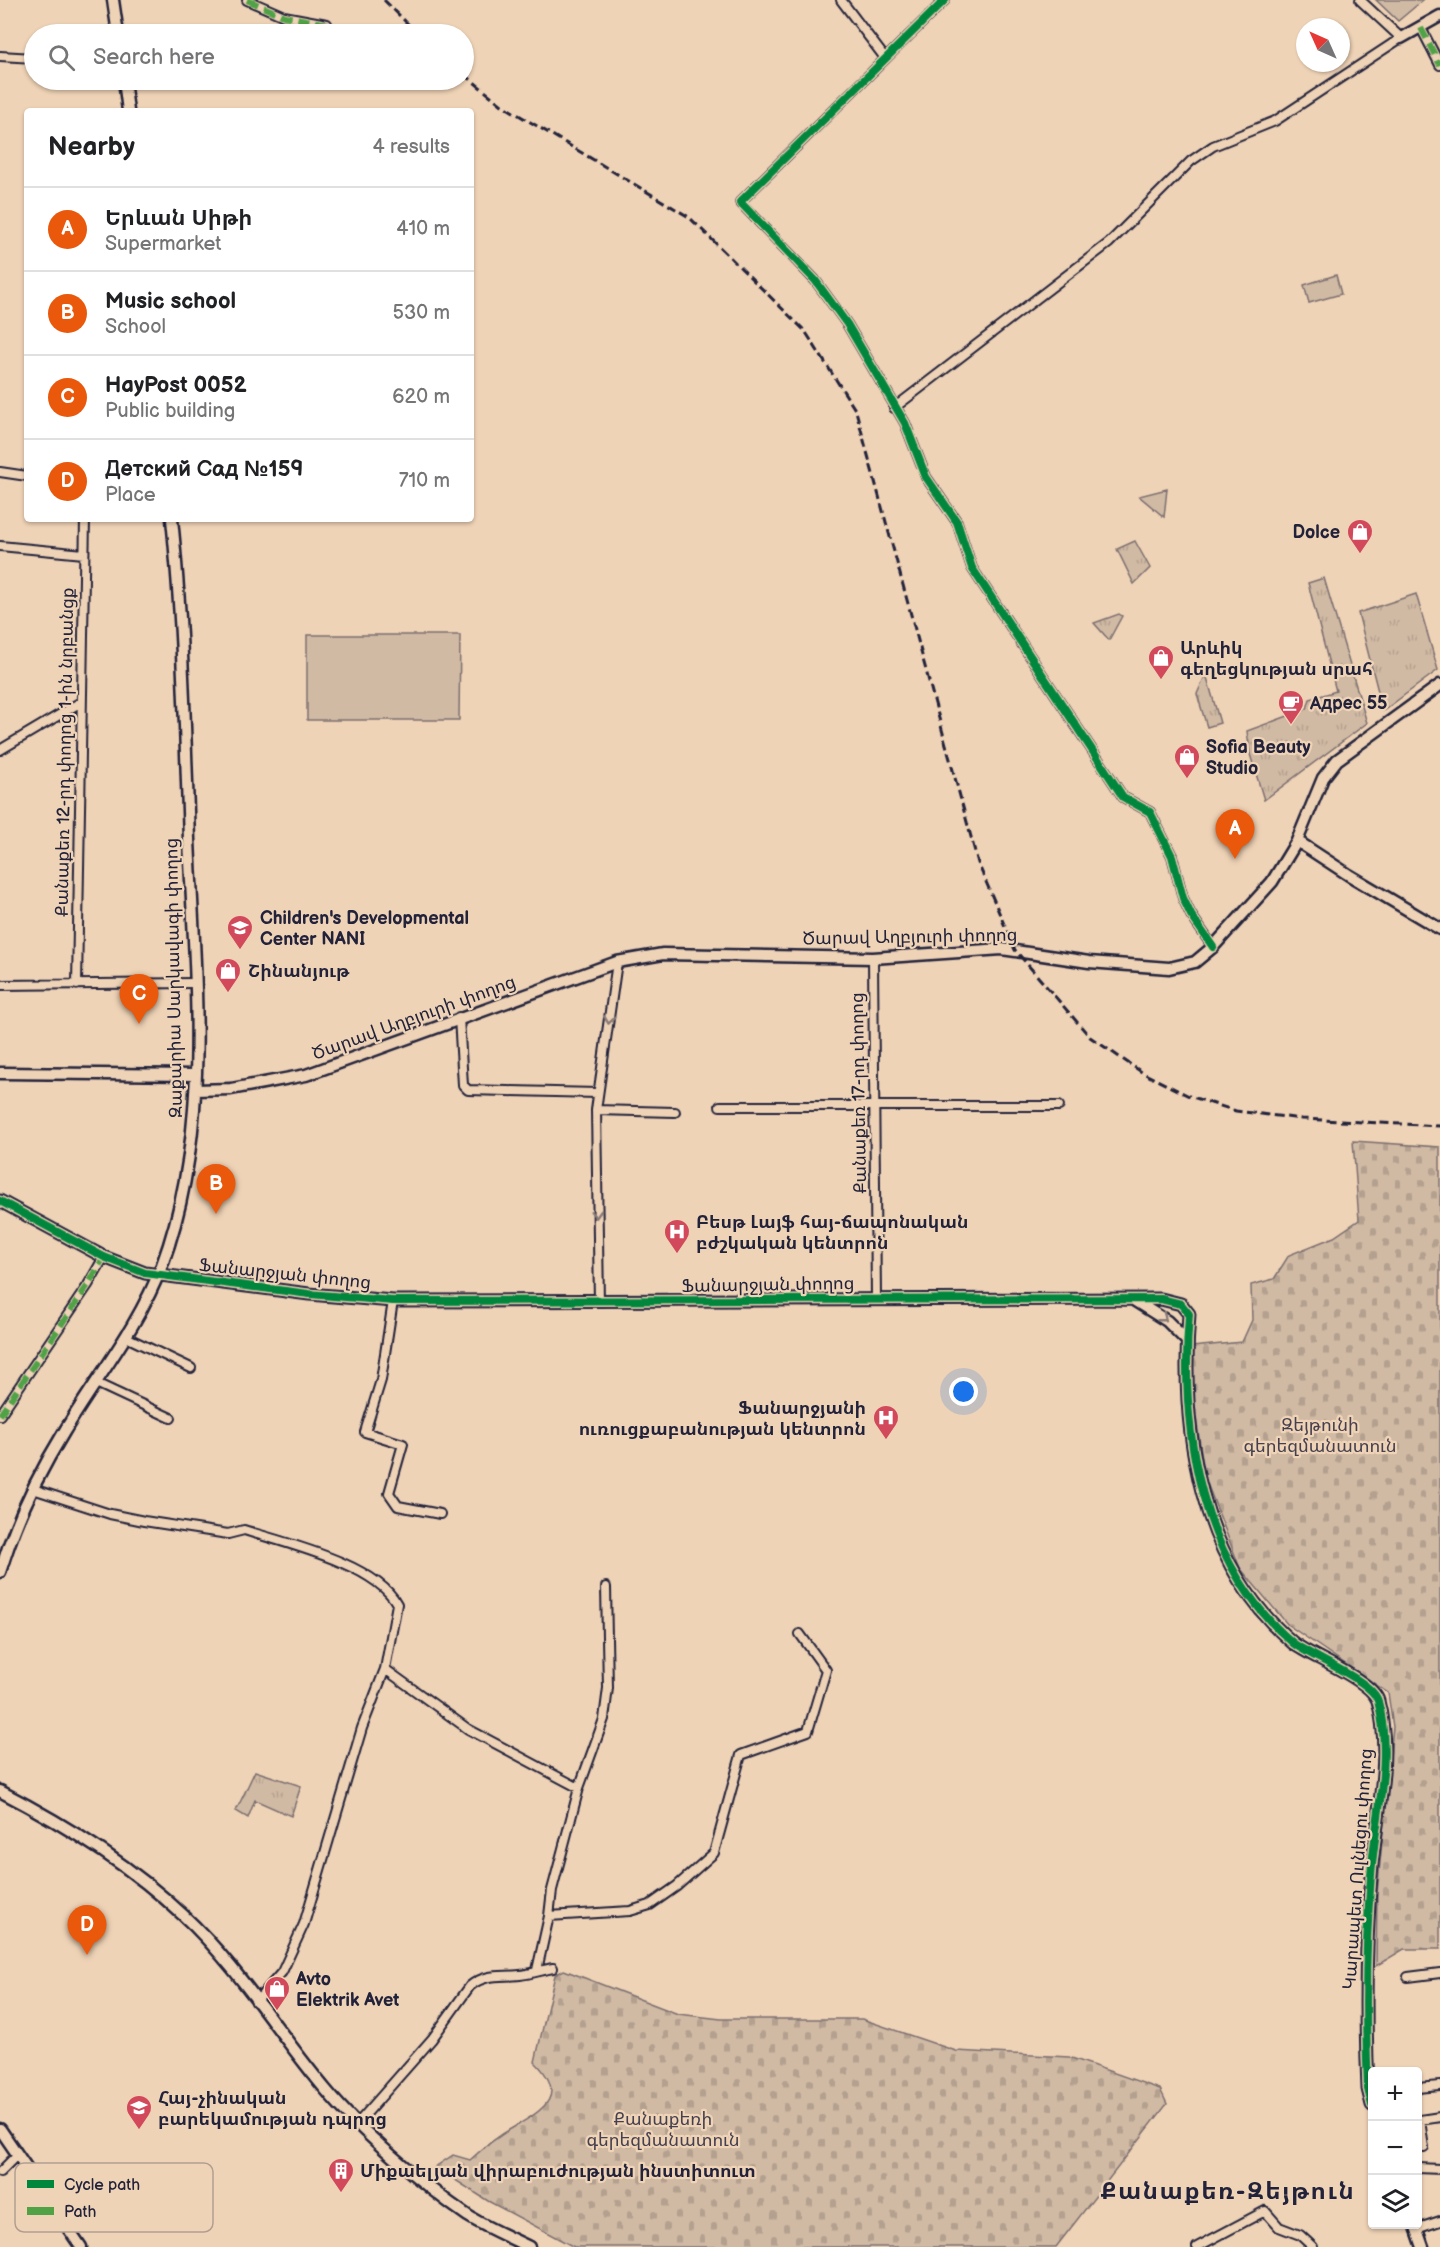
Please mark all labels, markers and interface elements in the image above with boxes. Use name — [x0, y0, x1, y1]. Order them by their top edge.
north arrow — [1296, 18, 1350, 72]
search box — [24, 24, 474, 90]
icon: search — [45, 41, 78, 74]
text: Search here — [93, 44, 215, 71]
text: Nearby — [48, 132, 135, 163]
text: 4 results — [372, 135, 450, 159]
text: Երևան Սիթի — [105, 205, 252, 232]
text: A — [61, 217, 74, 241]
text: 410 m — [396, 217, 450, 241]
text: Supermarket — [105, 232, 221, 256]
text: Music school — [105, 288, 236, 315]
text: B — [60, 301, 75, 325]
text: 530 m — [393, 301, 450, 325]
text: School — [105, 315, 166, 339]
text: HayPost 0052 — [105, 372, 247, 399]
text: C — [60, 385, 75, 409]
text: 620 m — [392, 385, 450, 409]
text: Public building — [105, 399, 235, 423]
text: Детский Сад №159 — [105, 456, 303, 483]
text: D — [61, 469, 74, 493]
text: 710 m — [399, 469, 450, 493]
text: Place — [105, 483, 156, 507]
shop icon: Dolce — [1345, 517, 1375, 555]
place label: Dolce — [1292, 522, 1340, 543]
street label: Քանաքեռ 12-րդ փողոց 1-ին նրբանցք — [52, 587, 78, 917]
place label: Արևիկ գեղեցկության սրահ — [1180, 638, 1373, 680]
shop icon: Արևիկ գեղեցկության սրահ — [1146, 643, 1176, 681]
cafe icon: Адрес 55 — [1276, 688, 1306, 726]
place label: Адрес 55 — [1309, 693, 1387, 714]
place label: Sofia Beauty Studio — [1206, 737, 1311, 779]
shop icon: Sofia Beauty Studio — [1172, 742, 1202, 780]
pin: A — [1216, 810, 1254, 859]
street label: Զաքարիա Սարկավագի փողոց — [161, 838, 187, 1118]
place label: Children's Developmental Center NANI — [260, 908, 469, 950]
school or university icon: Children's Developmental Center NANI — [225, 913, 255, 951]
street label: Ծարավ Աղբյուրի փողոց — [802, 925, 1018, 949]
shop icon: Շինանյութ — [213, 956, 243, 994]
place label: Շինանյութ — [248, 961, 350, 982]
street label: Ծարավ Աղբյուրի փողոց — [309, 971, 519, 1065]
pin: C — [120, 974, 158, 1024]
street label: Քանաքեռ 17-րդ փողոց — [847, 992, 871, 1194]
one-way arrow — [603, 1015, 615, 1024]
pin: B — [196, 1164, 236, 1214]
one-way arrow — [590, 1209, 602, 1218]
place label: Բեսթ Լայֆ հայ-ճապոնական բժշկական կենտրոն — [696, 1212, 968, 1254]
hospital icon: Բեսթ Լայֆ հայ-ճապոնական բժշկական կենտրոն — [662, 1217, 692, 1255]
street label: Ֆանարջյան փողոց — [198, 1255, 372, 1293]
street label: Ֆանարջյան փողոց — [681, 1273, 855, 1297]
one-way arrow — [1156, 1311, 1167, 1322]
your location — [949, 1377, 978, 1406]
place label: Ֆանարջյանի ուռուցքաբանության կենտրոն — [579, 1398, 866, 1440]
hospital icon: Ֆանարջյանի ուռուցքաբանության կենտրոն — [871, 1403, 901, 1441]
park label: Զեյթունի գերեզմանատուն — [1243, 1415, 1397, 1457]
street label: Կարապետ Ուլնեցու փողոց — [1339, 1748, 1377, 1990]
pin: D — [68, 1906, 106, 1955]
place label: Avto Elektrik Avet — [295, 1969, 399, 2011]
shop icon: Avto Elektrik Avet — [262, 1974, 292, 2012]
map controls — [1368, 2067, 1422, 2229]
button: + — [1368, 2067, 1422, 2121]
place label: Հայ-չինական բարեկամության դպրոց — [158, 2088, 387, 2130]
school or university icon: Հայ-չինական բարեկամության դպրոց — [124, 2093, 154, 2131]
park label: Քանաքեռի գերեզմանատուն — [586, 2109, 740, 2151]
button: − — [1368, 2121, 1422, 2175]
building icon: Միքաելյան վիրաբուժության ինստիտուտ — [326, 2156, 356, 2194]
place label: Միքաելյան վիրաբուժության ինստիտուտ — [360, 2161, 756, 2182]
legend — [15, 2163, 213, 2232]
button: layers — [1368, 2175, 1422, 2229]
text: Cycle path — [64, 2176, 140, 2195]
district label: Քանաքեռ-Զեյթուն — [1101, 2177, 1355, 2206]
text: Path — [64, 2203, 96, 2222]

